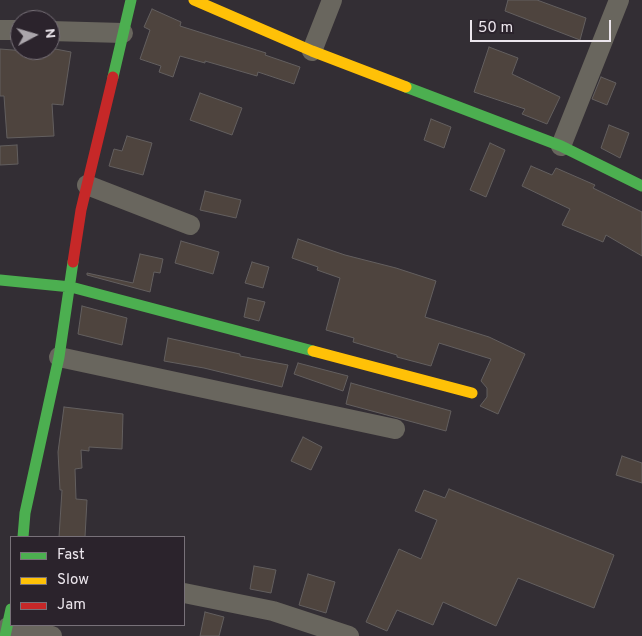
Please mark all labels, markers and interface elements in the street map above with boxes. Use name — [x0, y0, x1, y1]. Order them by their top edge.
north arrow — [10, 10, 60, 60]
scale bar — [472, 10, 613, 42]
text: 50 m — [478, 19, 513, 38]
text: N — [40, 28, 58, 39]
legend — [10, 536, 185, 626]
text: Fast — [57, 546, 85, 565]
text: Slow — [57, 571, 89, 590]
text: Jam — [57, 596, 86, 615]

